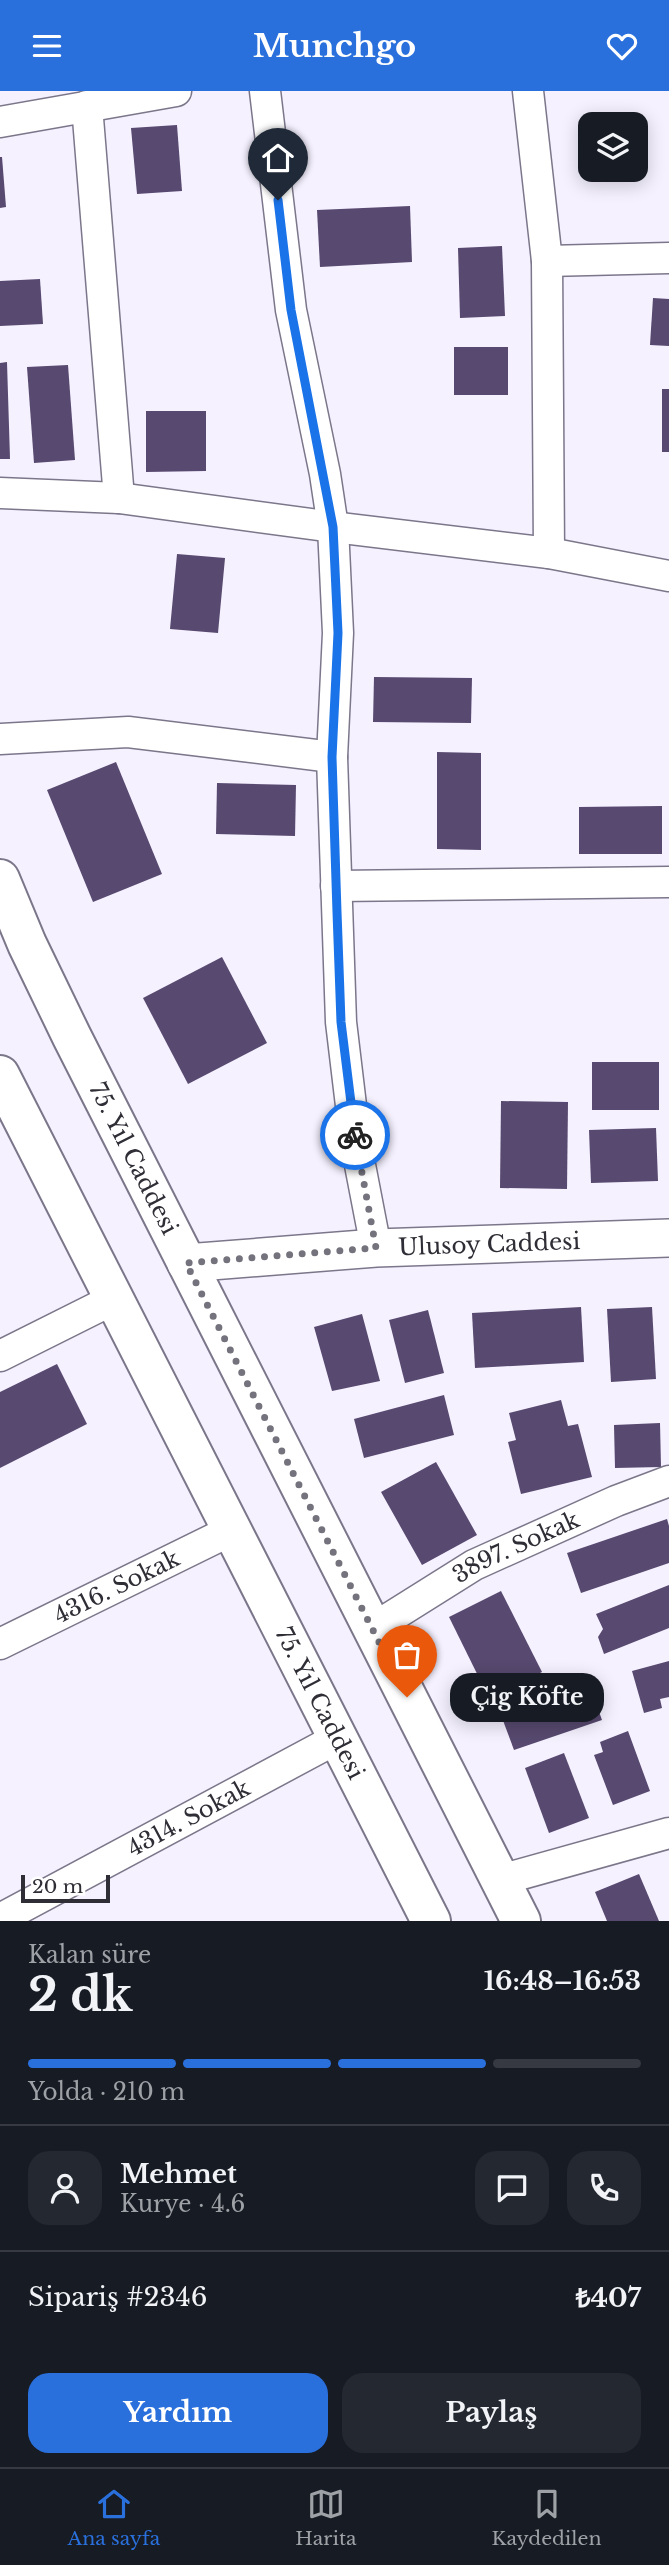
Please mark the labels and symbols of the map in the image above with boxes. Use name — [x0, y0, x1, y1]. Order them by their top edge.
pin — [248, 128, 308, 200]
street label: 75. Yıl Caddesi — [83, 1078, 184, 1239]
courier — [320, 1100, 390, 1170]
street label: Ulusoy Caddesi — [398, 1227, 581, 1261]
street label: 3897. Sokak — [447, 1505, 584, 1589]
street label: 4316. Sokak — [49, 1544, 185, 1629]
street label: 75. Yıl Caddesi — [270, 1622, 370, 1784]
pin — [377, 1625, 437, 1697]
callout: Çig Köfte — [449, 1673, 603, 1721]
street label: 4314. Sokak — [123, 1773, 256, 1862]
scale bar — [21, 1872, 110, 1904]

